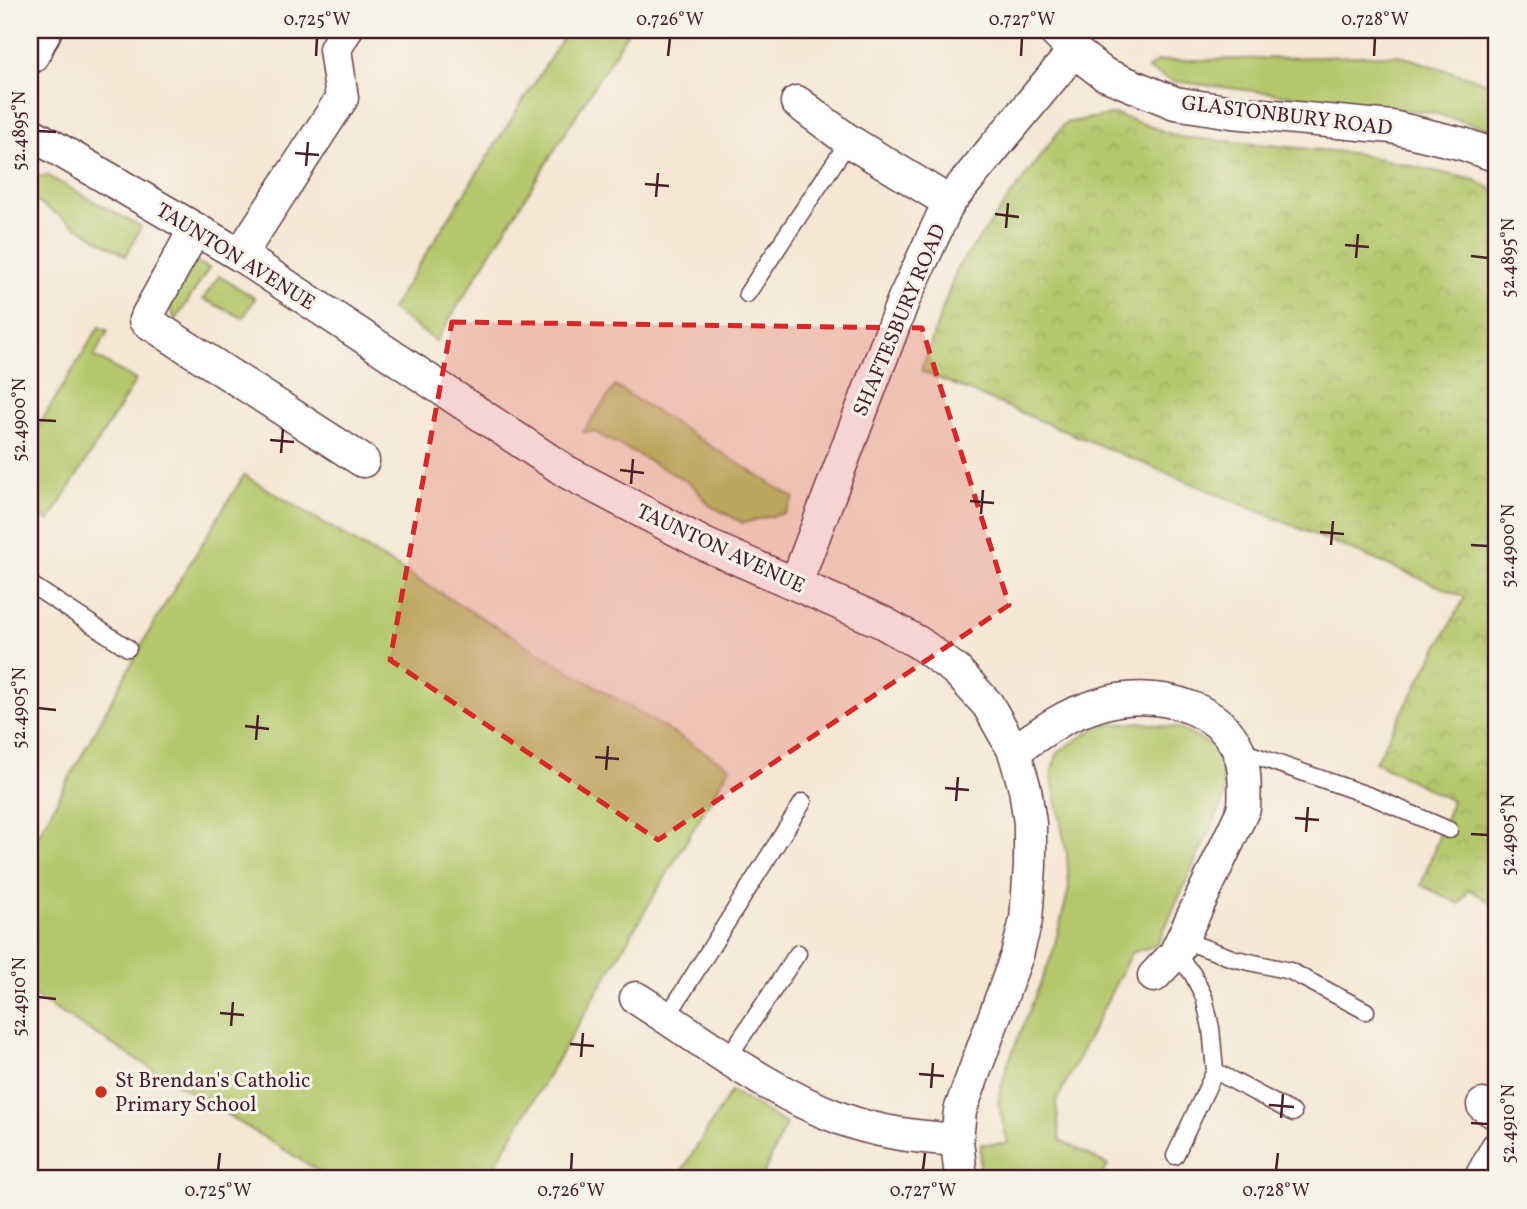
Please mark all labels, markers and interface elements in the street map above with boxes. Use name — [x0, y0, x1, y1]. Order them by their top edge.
text: 0.725°W — [283, 8, 351, 33]
text: 0.726°W — [636, 8, 704, 33]
text: 0.727°W — [989, 8, 1055, 33]
text: 0.728°W — [1341, 8, 1409, 33]
street label: GLASTONBURY ROAD — [1180, 89, 1394, 144]
text: 52.4895°N — [8, 91, 33, 171]
street label: TAUNTON AVENUE — [150, 197, 320, 318]
text: 52.4895°N — [1497, 218, 1522, 298]
street label: SHAFTESBURY ROAD — [847, 220, 954, 421]
text: 52.4900°N — [8, 378, 33, 462]
street label: TAUNTON AVENUE — [631, 498, 809, 601]
text: 52.4900°N — [1497, 504, 1522, 588]
text: 52.4905°N — [8, 667, 33, 749]
text: 52.4905°N — [1497, 794, 1522, 876]
text: 52.4910°N — [8, 957, 33, 1037]
place label: St Brendan's Catholic Primary School — [115, 1067, 310, 1120]
marker: St Brendan's Catholic Primary School — [93, 1084, 109, 1100]
text: 52.4910°N — [1497, 1084, 1522, 1164]
text: 0.725°W — [184, 1179, 252, 1204]
text: 0.726°W — [537, 1179, 605, 1204]
text: 0.727°W — [890, 1179, 956, 1204]
text: 0.728°W — [1242, 1179, 1310, 1204]

